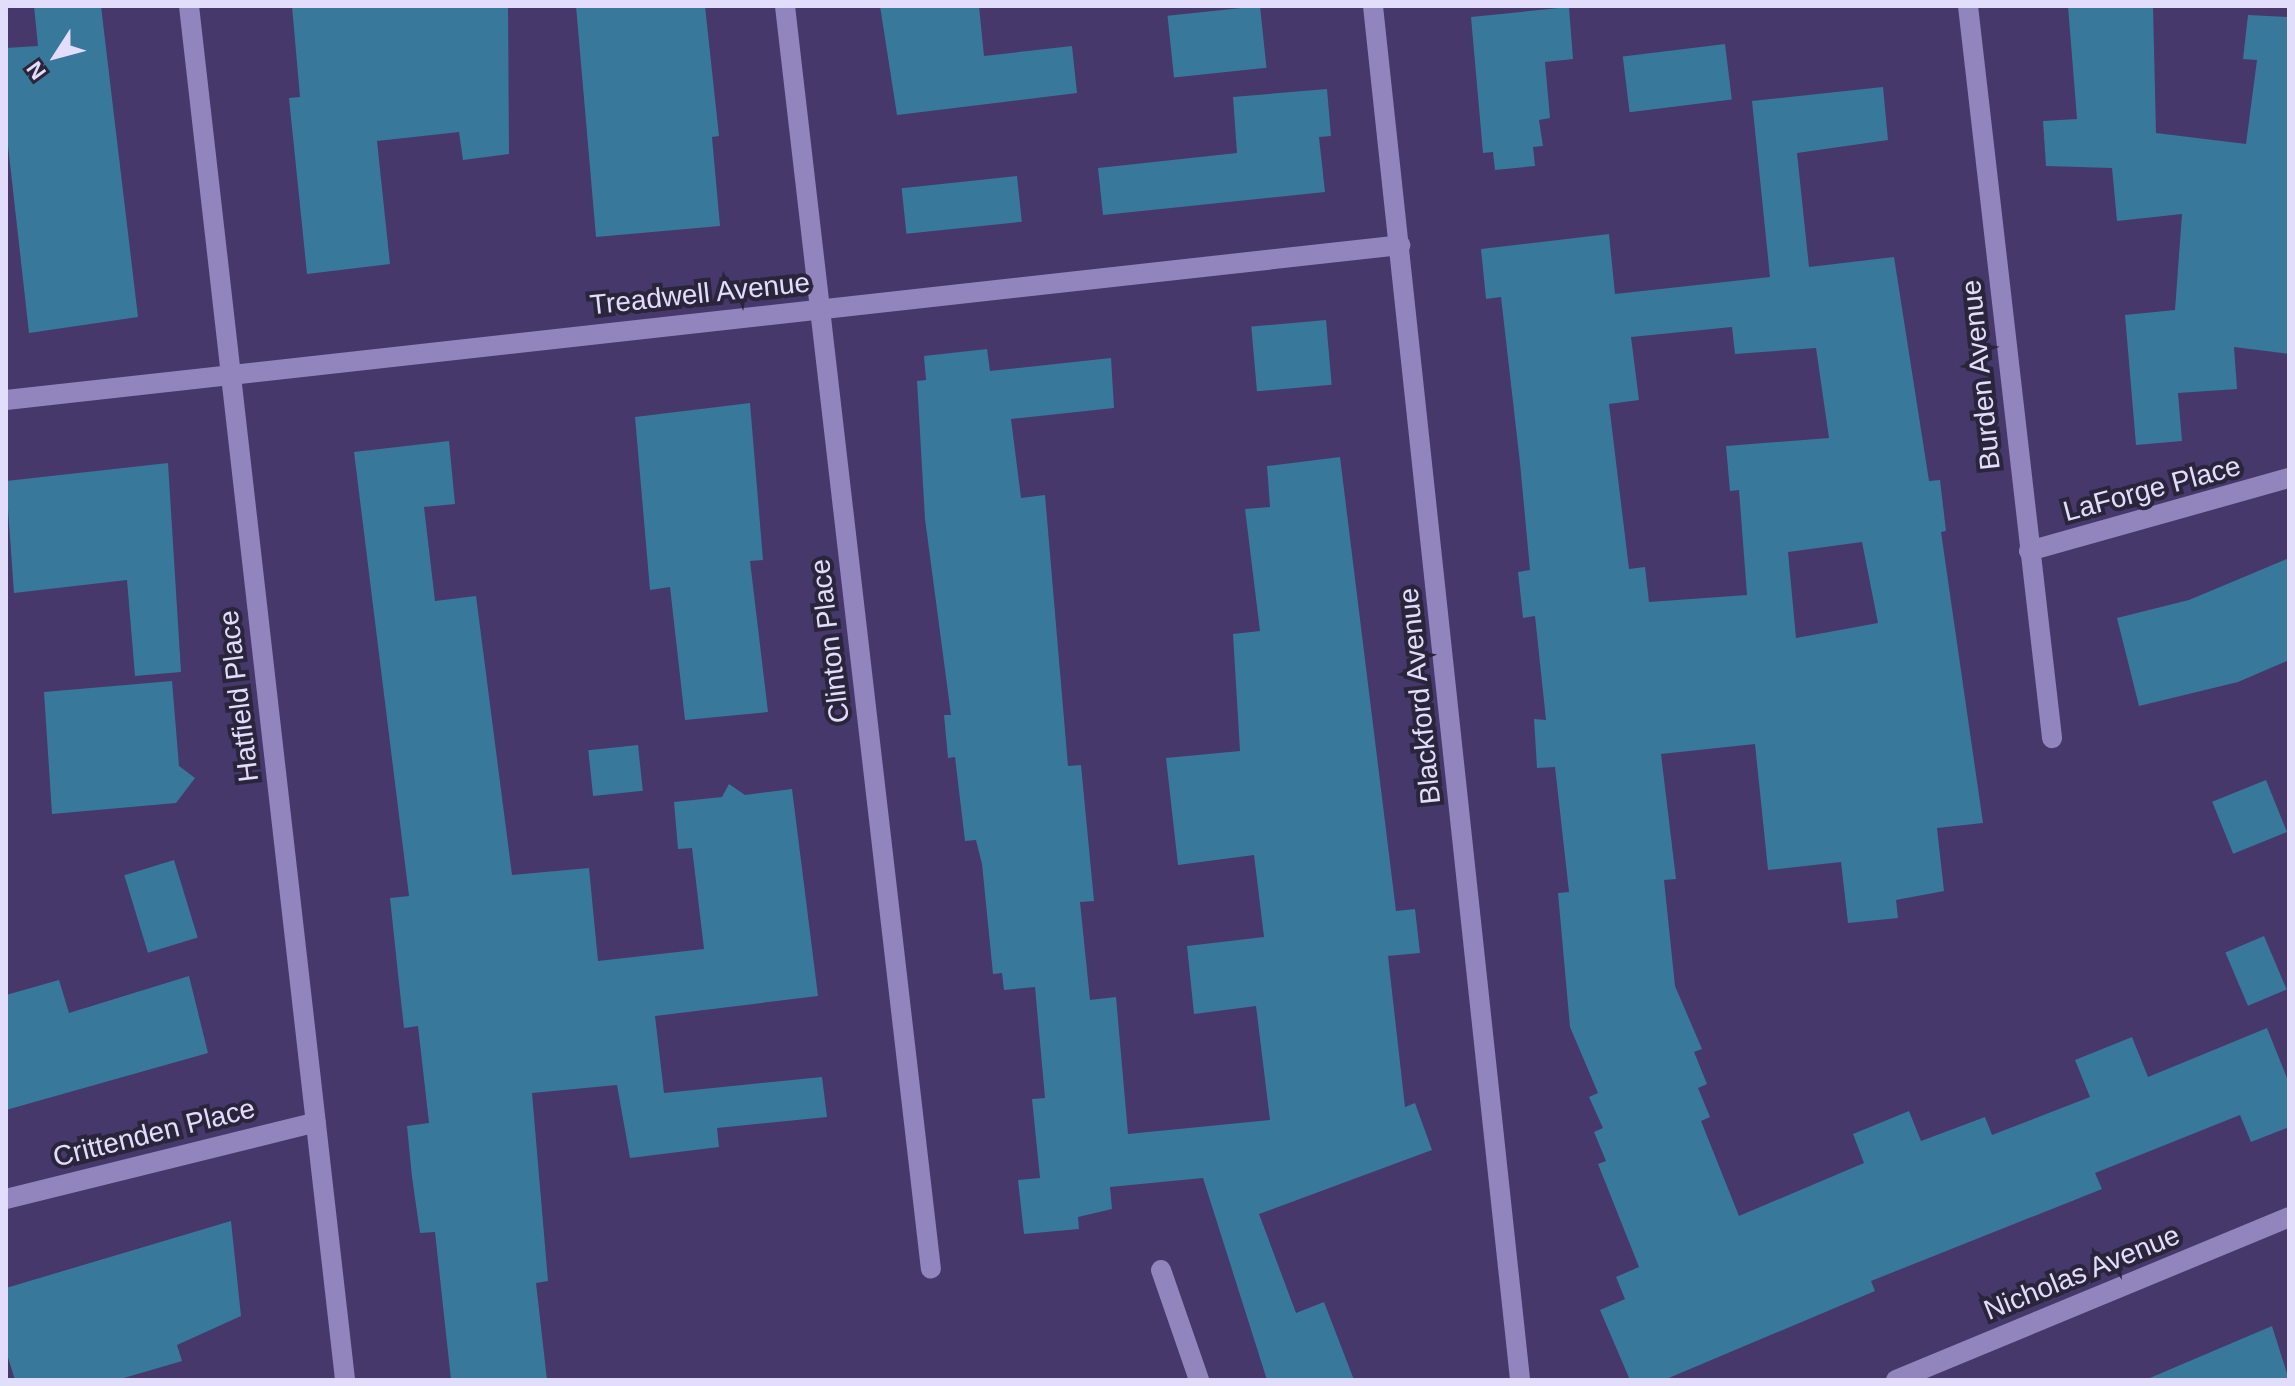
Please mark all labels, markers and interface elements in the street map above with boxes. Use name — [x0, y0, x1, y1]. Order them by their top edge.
north arrow — [16, 16, 96, 96]
text: N — [21, 57, 51, 84]
street label: Treadwell Avenue — [588, 266, 812, 322]
street label: Burden Avenue — [1954, 278, 2008, 472]
street label: LaForge Place — [2060, 449, 2244, 529]
street label: Clinton Place — [803, 557, 857, 725]
street label: Blackford Avenue — [1392, 585, 1448, 807]
street label: Hatfield Place — [212, 608, 266, 784]
street label: Crittenden Place — [50, 1092, 258, 1174]
street label: Nicholas Avenue — [1979, 1218, 2185, 1328]

